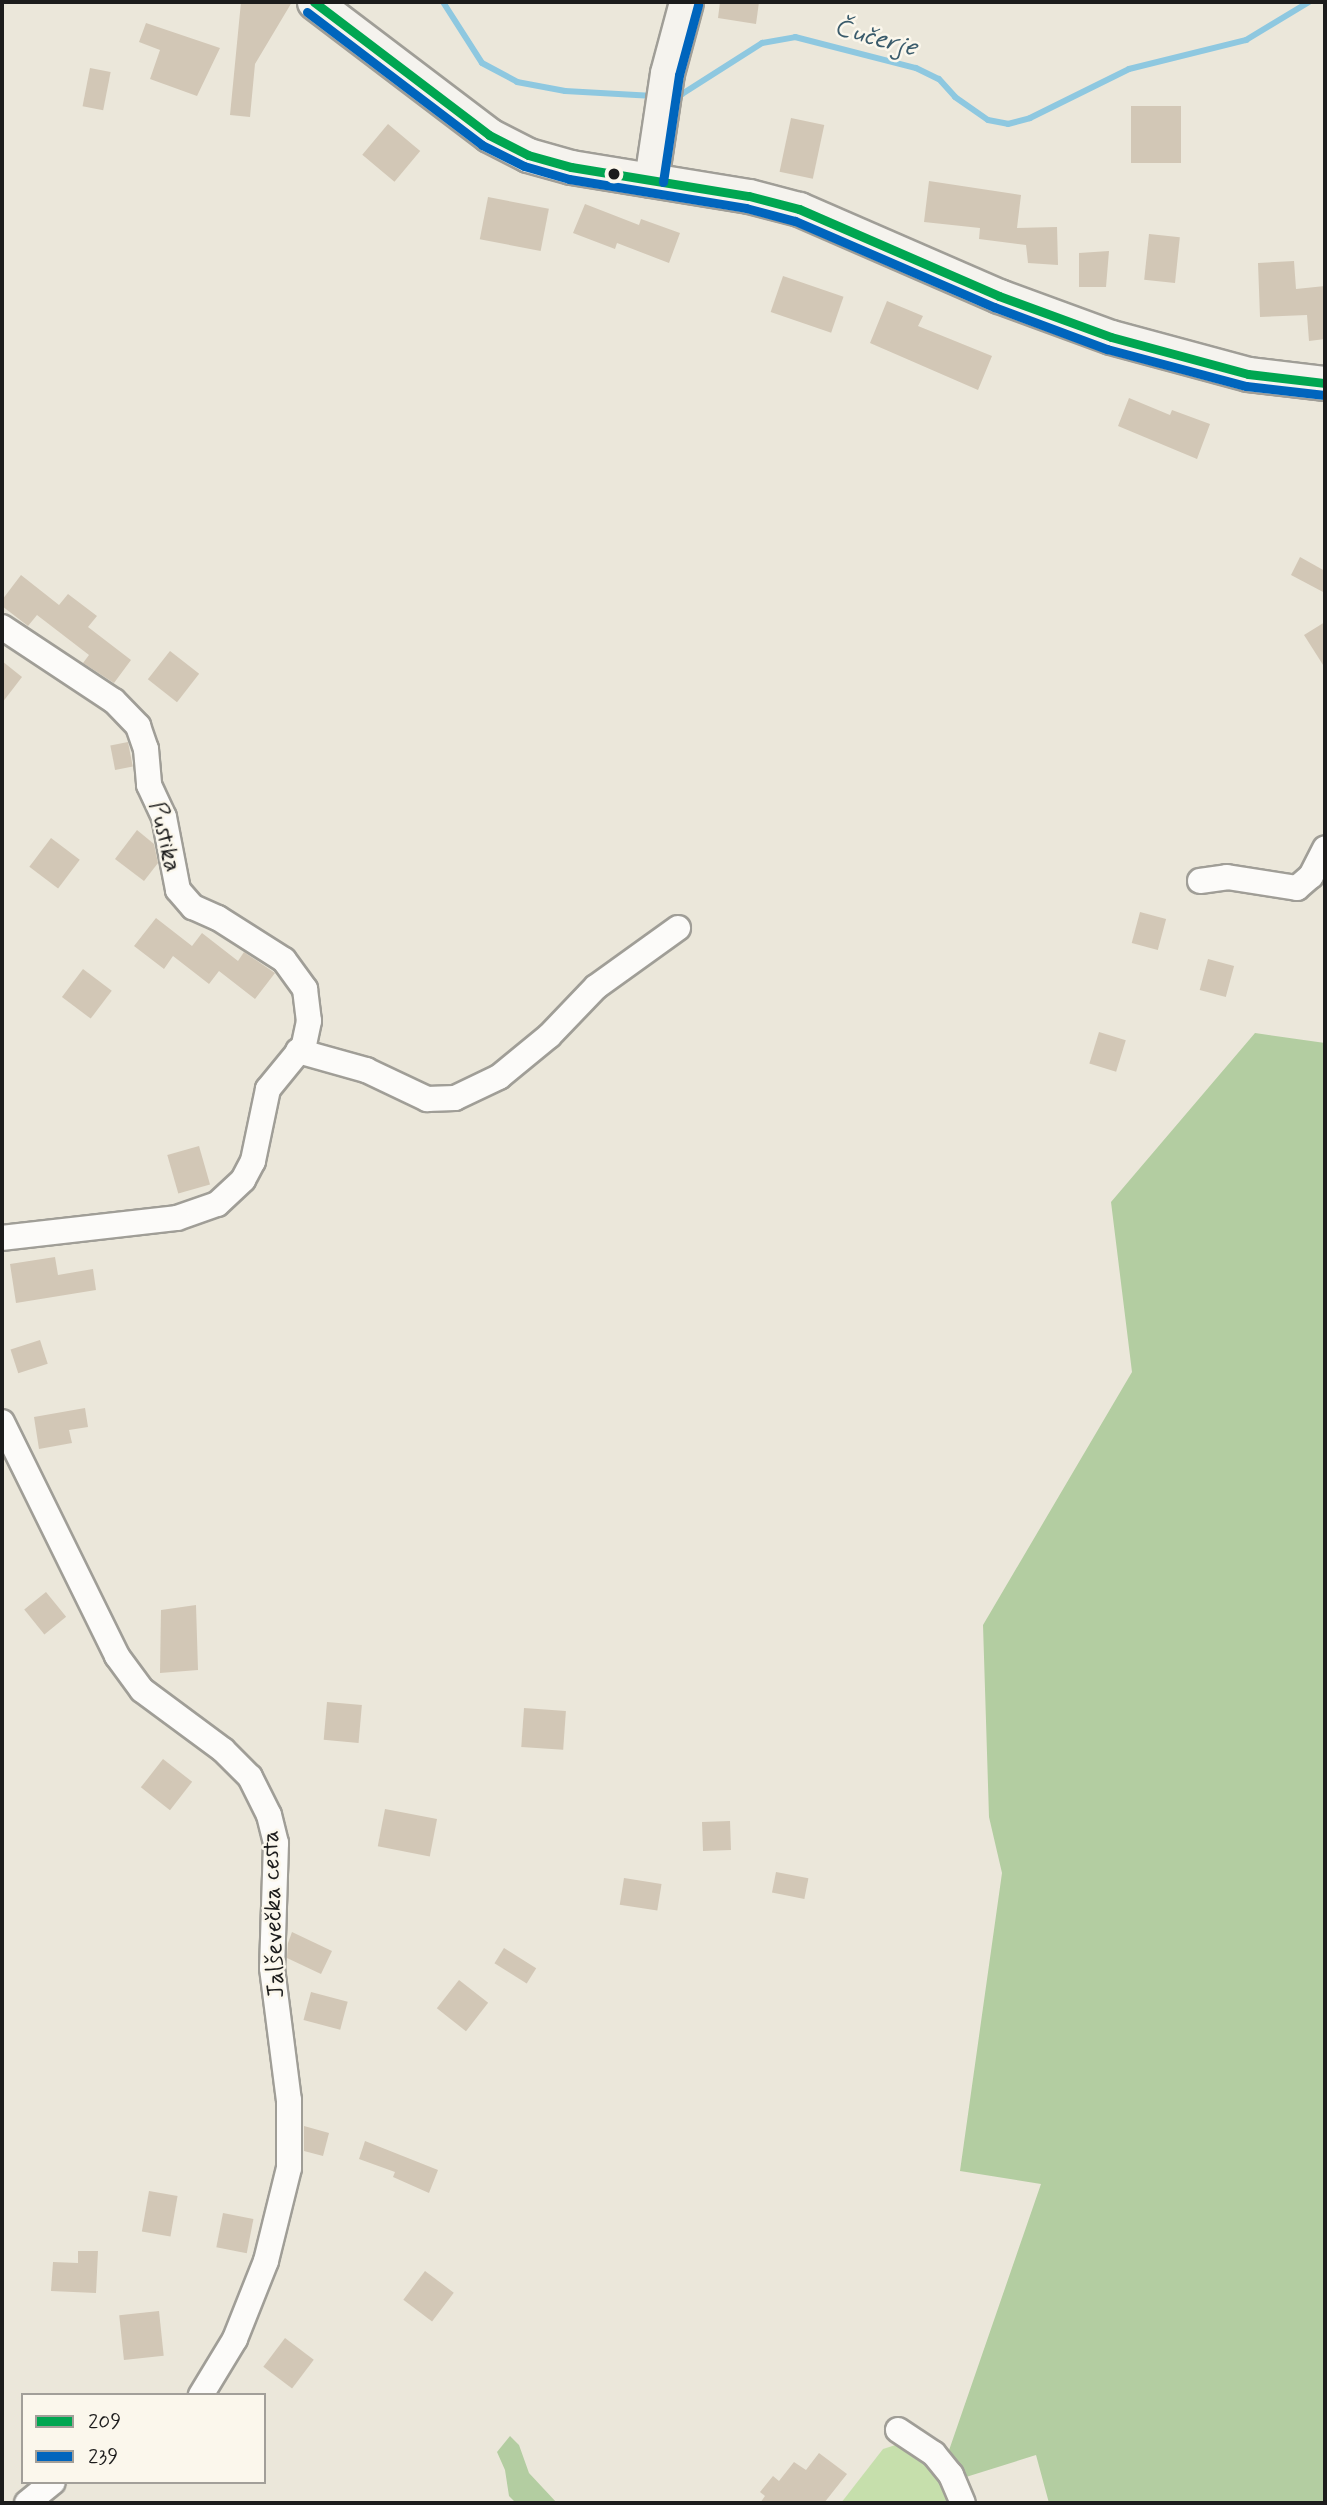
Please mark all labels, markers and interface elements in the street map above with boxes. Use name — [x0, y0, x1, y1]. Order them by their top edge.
water label: Čučerje — [830, 13, 920, 65]
unlabelled marker — [607, 167, 621, 181]
street label: Pustika — [141, 799, 187, 875]
street label: Jalševečka cesta — [257, 1830, 291, 1998]
legend — [21, 2393, 266, 2484]
text: 209 — [88, 2408, 121, 2436]
text: 239 — [88, 2443, 118, 2471]

